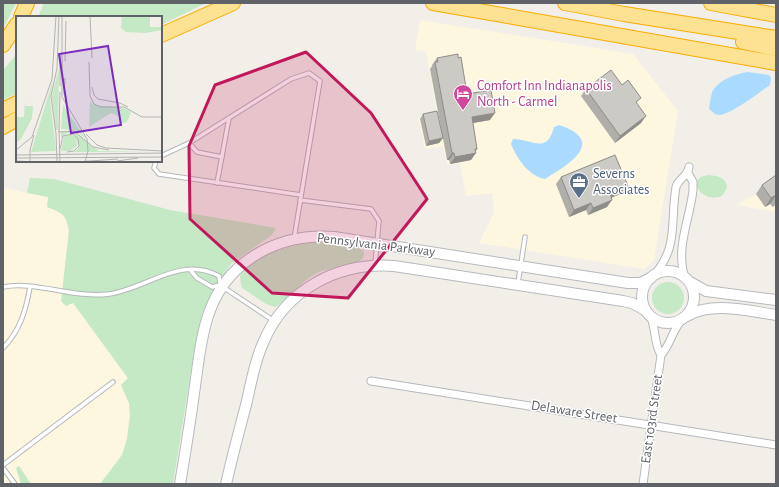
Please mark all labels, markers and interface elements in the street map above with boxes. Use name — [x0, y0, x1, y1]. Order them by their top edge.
inset map — [16, 16, 162, 162]
place label: Comfort Inn Indianapolis North - Carmel — [477, 79, 612, 109]
hotel icon: Comfort Inn Indianapolis North - Carmel — [452, 83, 474, 111]
place label: Severns Associates — [593, 167, 649, 197]
office icon: Severns Associates — [568, 171, 590, 199]
street label: Pennsylvania Parkway — [316, 231, 436, 259]
street label: East 103rd Street — [639, 373, 665, 464]
street label: Delaware Street — [530, 398, 619, 426]

